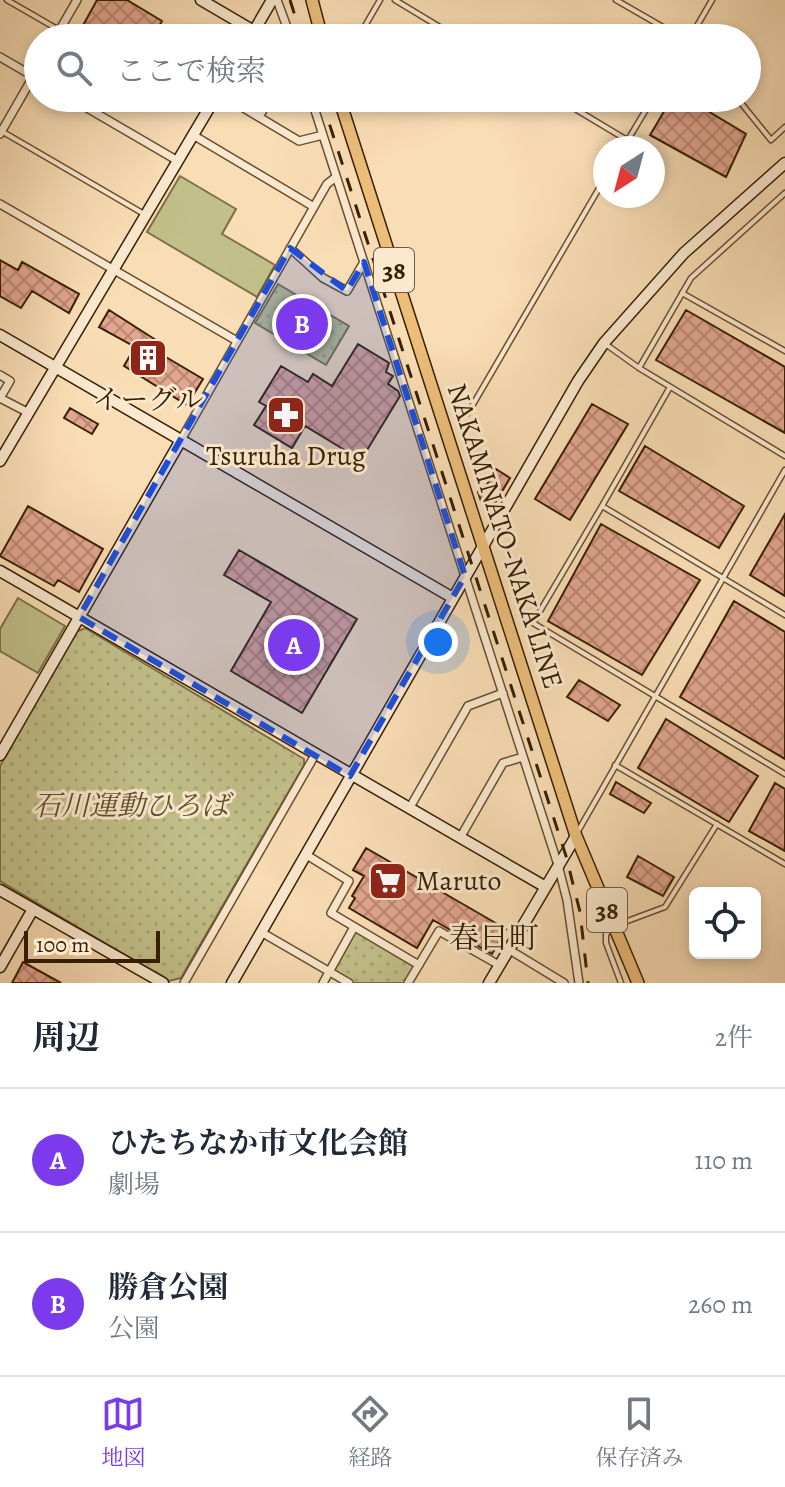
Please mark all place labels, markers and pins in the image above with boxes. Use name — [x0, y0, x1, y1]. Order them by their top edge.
pin: B — [276, 294, 328, 354]
building icon: イーグル — [127, 337, 169, 379]
place label: イーグル — [92, 381, 204, 419]
pharmacy icon: Tsuruha Drug — [265, 394, 307, 436]
place label: Tsuruha Drug — [206, 437, 366, 475]
pin: A — [268, 615, 320, 675]
supermarket icon: Maruto — [367, 860, 409, 902]
place label: Maruto — [416, 862, 502, 900]

